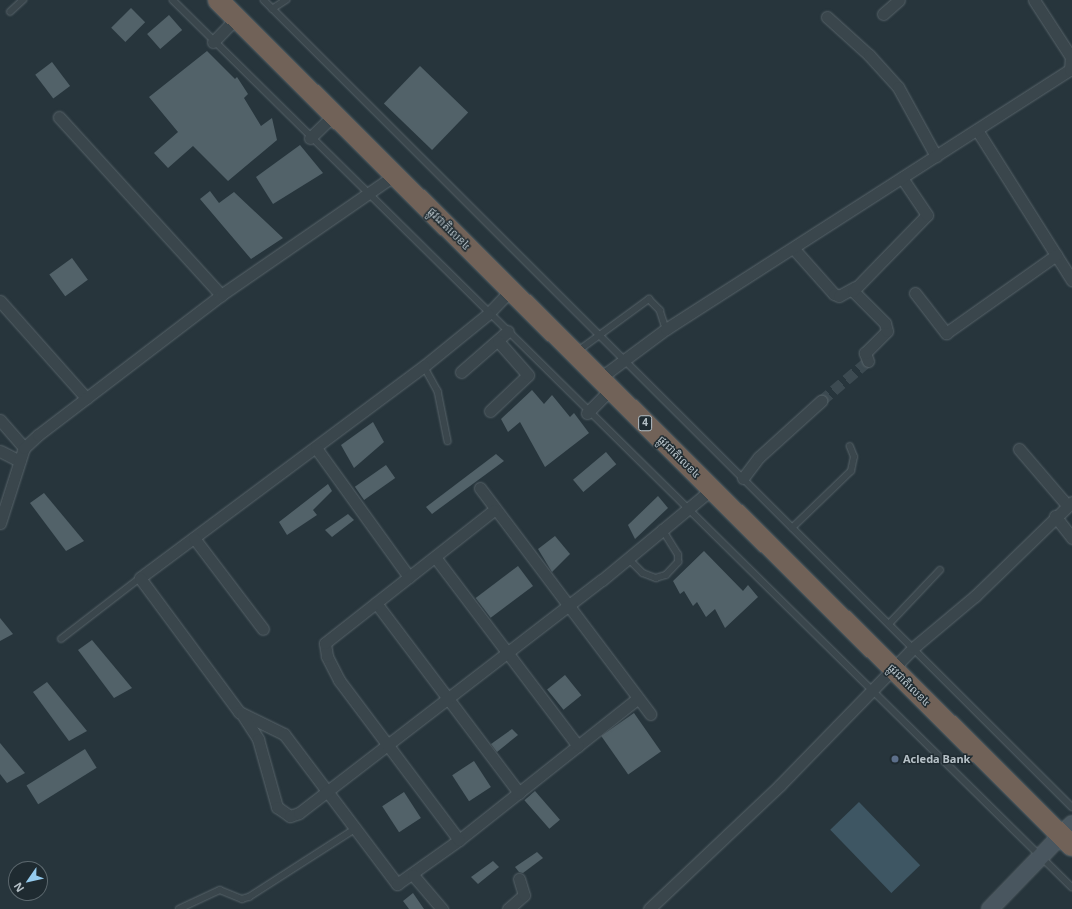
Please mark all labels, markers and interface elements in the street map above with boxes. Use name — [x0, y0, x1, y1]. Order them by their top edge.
street label: ផ្លូវជាតិលេខ៤ — [425, 205, 473, 253]
road number: 4 — [638, 415, 652, 431]
street label: ផ្លូវជាតិលេខ៤ — [655, 433, 703, 481]
street label: ផ្លូវជាតិលេខ៤ — [885, 661, 933, 709]
place label: Acleda Bank — [903, 752, 970, 766]
marker: Acleda Bank — [890, 754, 900, 764]
north arrow — [8, 861, 48, 901]
text: N — [10, 880, 27, 895]

